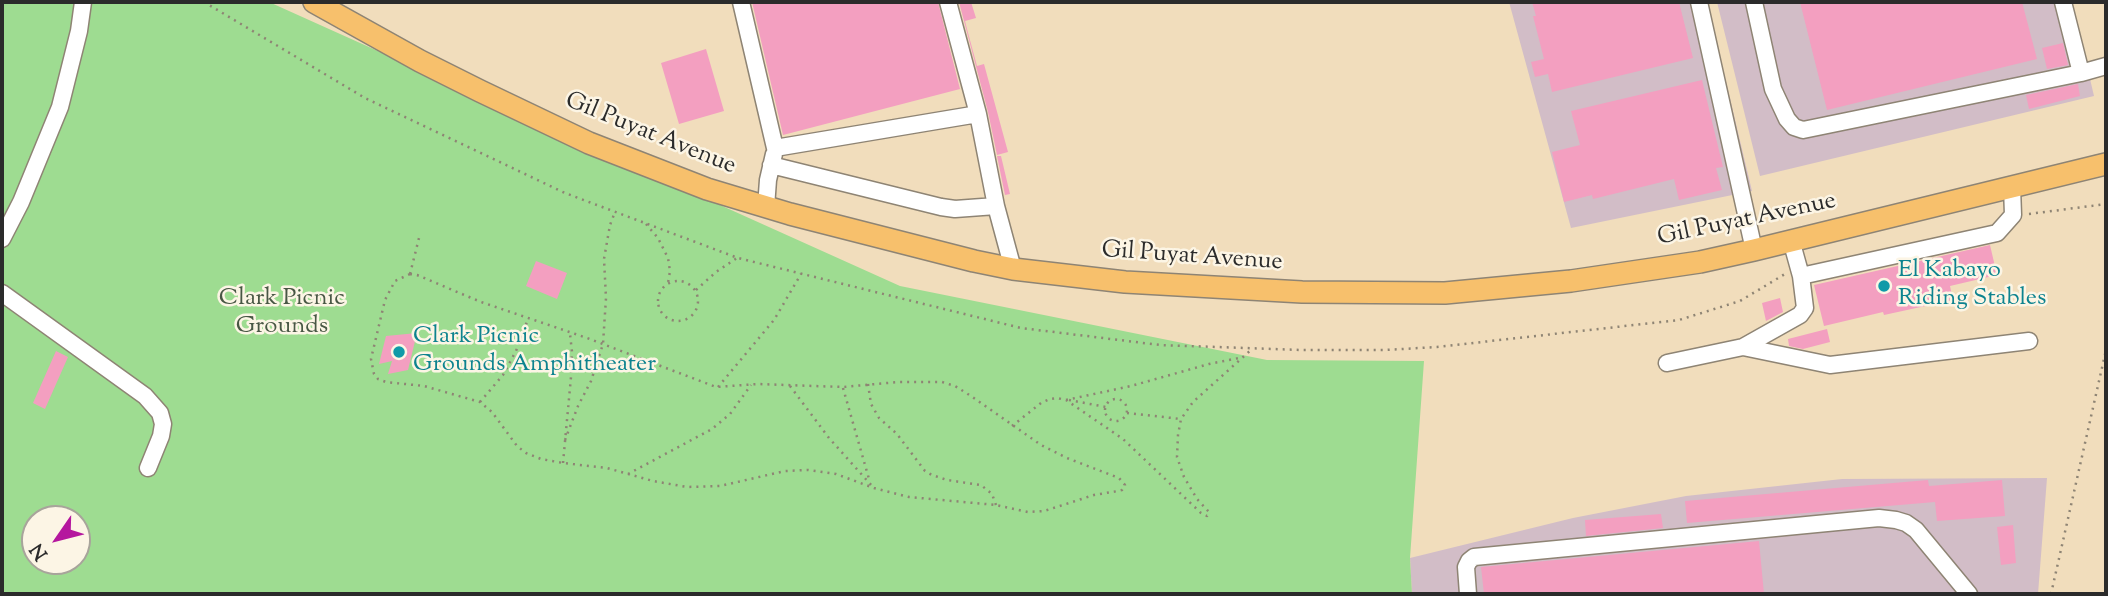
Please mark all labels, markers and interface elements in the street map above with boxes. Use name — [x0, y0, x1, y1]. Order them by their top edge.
street label: Gil Puyat Avenue — [560, 88, 740, 182]
street label: Gil Puyat Avenue — [1655, 188, 1839, 254]
street label: Gil Puyat Avenue — [1100, 237, 1284, 279]
place label: El Kabayo Riding Stables — [1898, 258, 2046, 314]
marker: El Kabayo Riding Stables — [1876, 278, 1892, 294]
park label: Clark Picnic Grounds — [219, 286, 345, 342]
place label: Clark Picnic Grounds Amphitheater — [413, 324, 656, 380]
marker: Clark Picnic Grounds Amphitheater — [391, 344, 407, 360]
north arrow — [21, 505, 91, 575]
text: N — [25, 537, 55, 565]

